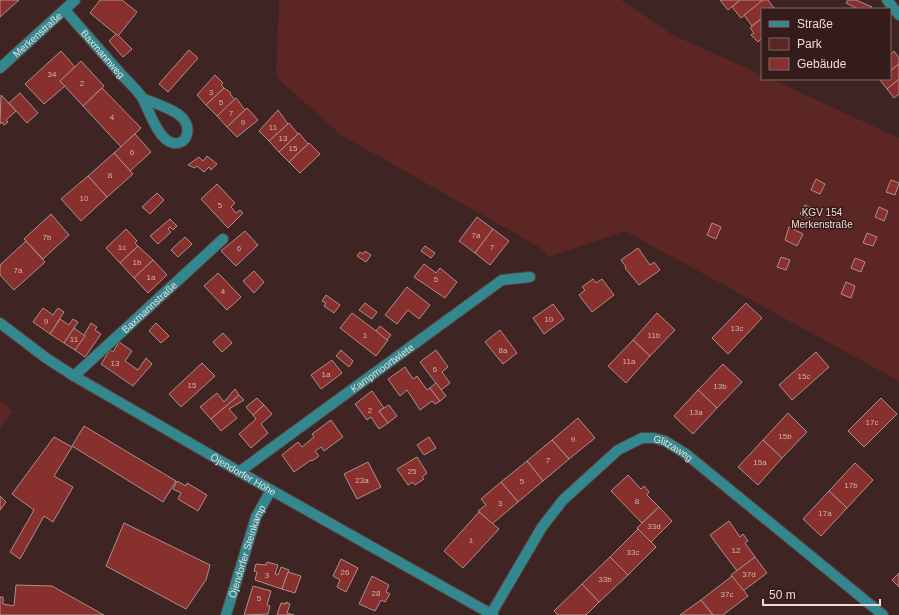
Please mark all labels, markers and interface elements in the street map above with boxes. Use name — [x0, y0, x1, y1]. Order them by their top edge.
legend — [761, 8, 891, 80]
street label: Merkenstraße — [11, 10, 64, 60]
text: Straße — [797, 17, 833, 31]
street label: Baxmannweg — [79, 28, 127, 81]
text: Park — [797, 37, 823, 51]
text: Gebäude — [797, 57, 847, 71]
house number: 34 — [48, 70, 57, 79]
house number: 2 — [80, 79, 85, 88]
house number: 3 — [209, 88, 214, 97]
house number: 5 — [219, 98, 224, 107]
house number: 7 — [229, 109, 234, 118]
house number: 4 — [110, 113, 115, 122]
house number: 9 — [241, 118, 246, 127]
house number: 11 — [269, 123, 278, 132]
house number: 13 — [279, 134, 288, 143]
house number: 15 — [289, 144, 298, 153]
house number: 6 — [130, 148, 135, 157]
house number: 8 — [108, 171, 113, 180]
house number: 10 — [80, 194, 89, 203]
house number: 5 — [218, 201, 223, 210]
park label: KGV 154 Merkenstraße — [791, 207, 853, 230]
house number: 7a — [472, 231, 481, 240]
house number: 7b — [43, 233, 52, 242]
house number: 1c — [118, 243, 126, 252]
house number: 7 — [490, 243, 495, 252]
house number: 6 — [237, 244, 242, 253]
house number: 1b — [133, 258, 142, 267]
house number: 7a — [14, 266, 23, 275]
house number: 1a — [147, 273, 156, 282]
house number: 5 — [434, 275, 439, 284]
street label: Baxmannstraße — [120, 279, 179, 335]
house number: 4 — [221, 287, 226, 296]
house number: 10 — [545, 315, 554, 324]
house number: 9 — [44, 317, 49, 326]
house number: 13c — [731, 324, 743, 333]
house number: 1 — [363, 331, 368, 340]
house number: 11b — [648, 331, 661, 340]
house number: 11 — [70, 335, 79, 344]
street label: Kampmoortwiete — [349, 341, 416, 395]
house number: 8a — [499, 346, 508, 355]
house number: 11a — [623, 357, 636, 366]
house number: 13 — [111, 359, 120, 368]
house number: 6 — [433, 365, 438, 374]
house number: 1a — [322, 370, 331, 379]
house number: 15c — [798, 372, 810, 381]
house number: 15 — [188, 381, 197, 390]
house number: 13b — [713, 382, 727, 391]
house number: 2 — [368, 406, 373, 415]
house number: 13a — [689, 408, 703, 417]
house number: 17c — [866, 418, 878, 427]
house number: 15b — [778, 432, 792, 441]
street label: Glitzaweg — [652, 433, 695, 463]
house number: 9 — [571, 435, 576, 444]
street label: Öjendorfer Höhe — [209, 451, 278, 498]
house number: 7 — [546, 456, 551, 465]
house number: 15a — [753, 458, 767, 467]
house number: 25 — [408, 467, 417, 476]
house number: 23a — [355, 476, 369, 485]
house number: 5 — [520, 477, 525, 486]
house number: 17b — [844, 481, 858, 490]
house number: 8 — [635, 497, 640, 506]
house number: 3 — [498, 499, 503, 508]
street label: Öjendorfer Steinkamp — [227, 503, 268, 599]
house number: 17a — [818, 509, 832, 518]
house number: 33d — [647, 522, 661, 531]
house number: 1 — [469, 536, 474, 545]
house number: 12 — [732, 546, 741, 555]
house number: 33c — [627, 548, 639, 557]
house number: 26 — [341, 568, 350, 577]
house number: 37d — [742, 570, 756, 579]
house number: 3 — [265, 571, 270, 580]
house number: 33b — [598, 575, 612, 584]
scale bar — [763, 581, 880, 607]
text: 50 m — [769, 588, 796, 602]
house number: 28 — [372, 589, 381, 598]
house number: 37c — [721, 590, 733, 599]
house number: 5 — [257, 594, 262, 603]

